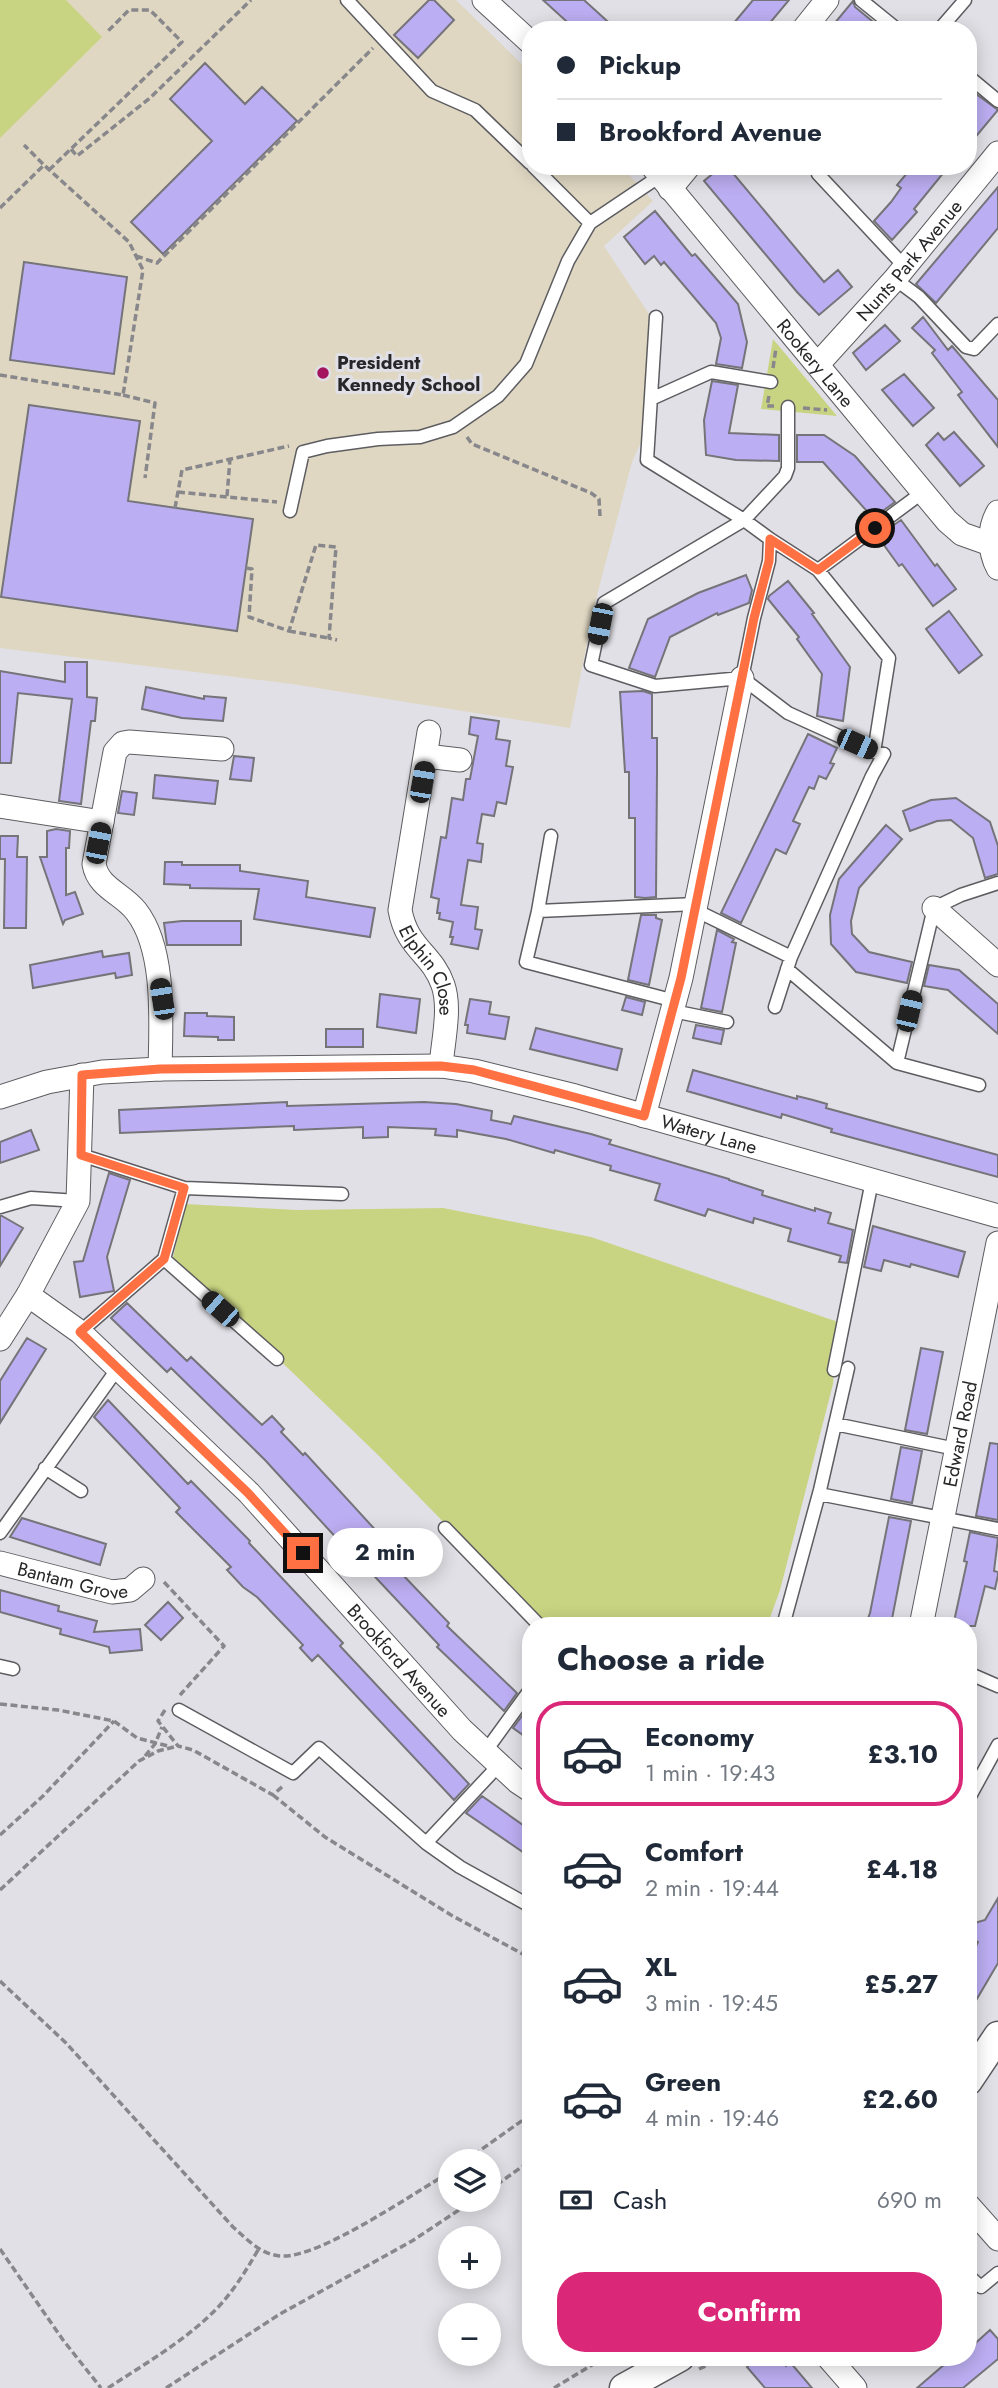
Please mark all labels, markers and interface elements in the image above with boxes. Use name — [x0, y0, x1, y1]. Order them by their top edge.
text: Pickup — [599, 46, 681, 84]
text: Brookford Avenue — [599, 113, 822, 151]
street label: Nunts Park Avenue — [850, 194, 968, 327]
street label: Rookery Lane — [771, 313, 861, 413]
place label: President Kennedy School — [337, 349, 480, 398]
marker: President Kennedy School — [315, 365, 331, 381]
route start — [859, 512, 891, 544]
car — [586, 601, 615, 647]
car — [834, 726, 881, 762]
car — [409, 759, 436, 805]
car — [84, 820, 113, 866]
street label: Elphin Close — [392, 920, 460, 1016]
car — [149, 977, 176, 1021]
car — [895, 988, 924, 1034]
street label: Watery Lane — [658, 1107, 760, 1161]
car — [198, 1287, 243, 1331]
street label: Edward Road — [936, 1379, 983, 1489]
callout: 2 min — [328, 1528, 443, 1578]
text: 2 min — [355, 1535, 415, 1569]
route end — [287, 1537, 319, 1569]
street label: Bantam Grove — [15, 1555, 129, 1606]
street label: Brookford Avenue — [341, 1598, 458, 1723]
text: Choose a ride — [557, 1636, 765, 1682]
text: Economy — [645, 1718, 754, 1756]
icon: car — [561, 1722, 624, 1785]
text: £3.10 — [868, 1735, 938, 1773]
text: 1 min · 19:43 — [645, 1756, 775, 1790]
text: Comfort — [645, 1833, 743, 1871]
icon: car — [561, 1837, 624, 1900]
text: £4.18 — [866, 1850, 938, 1888]
text: 2 min · 19:44 — [645, 1871, 779, 1905]
text: XL — [645, 1948, 677, 1986]
icon: car — [561, 1952, 624, 2015]
text: £5.27 — [864, 1965, 938, 2003]
text: 3 min · 19:45 — [645, 1986, 778, 2020]
text: Green — [645, 2063, 721, 2101]
icon: car — [561, 2067, 624, 2130]
text: £2.60 — [862, 2080, 938, 2118]
text: 4 min · 19:46 — [645, 2101, 779, 2135]
map controls — [438, 2149, 501, 2366]
button: layers — [438, 2149, 501, 2212]
icon: cash — [557, 2181, 595, 2219]
text: Cash — [613, 2181, 667, 2219]
text: 690 m — [877, 2183, 942, 2217]
button: + — [438, 2226, 501, 2289]
button: Confirm — [557, 2272, 942, 2352]
button: − — [438, 2303, 501, 2366]

